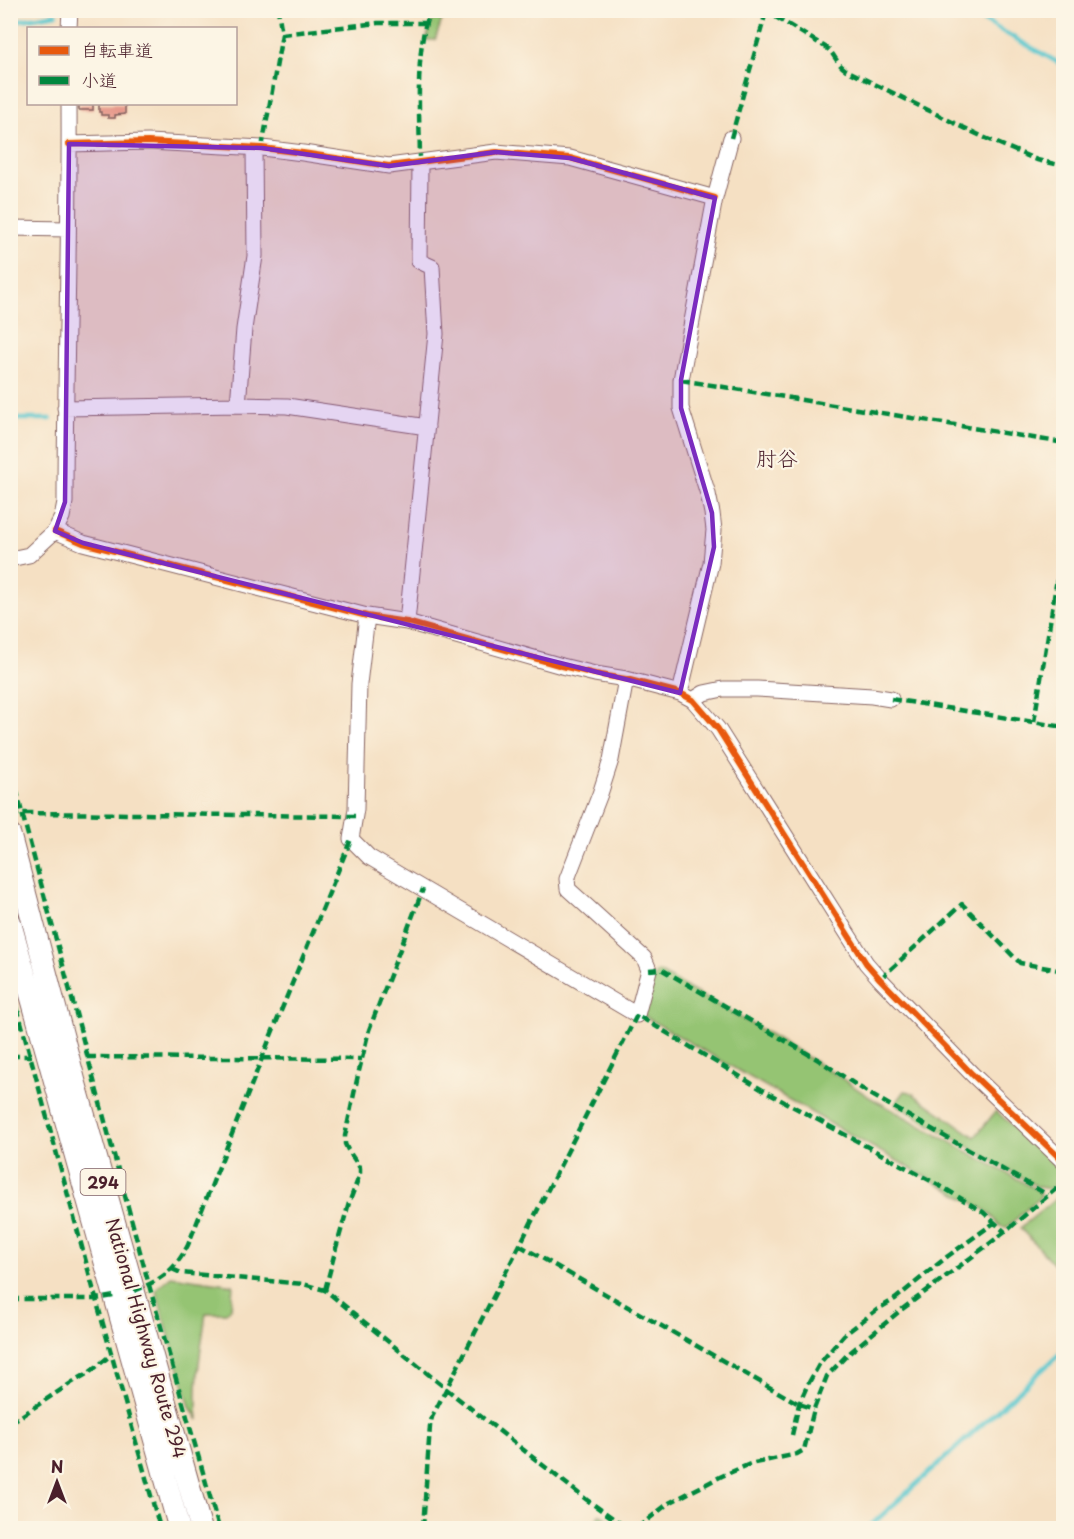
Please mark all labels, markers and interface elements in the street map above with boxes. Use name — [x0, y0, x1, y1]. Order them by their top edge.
legend — [27, 27, 237, 105]
text: 自転車道 — [81, 36, 153, 63]
text: 小道 — [81, 66, 117, 93]
district label: 肘谷 — [756, 441, 798, 473]
road number: 294 — [80, 1169, 126, 1195]
street label: National Highway Route 294 — [100, 1215, 194, 1461]
north arrow — [27, 1452, 87, 1512]
text: N — [51, 1454, 63, 1478]

